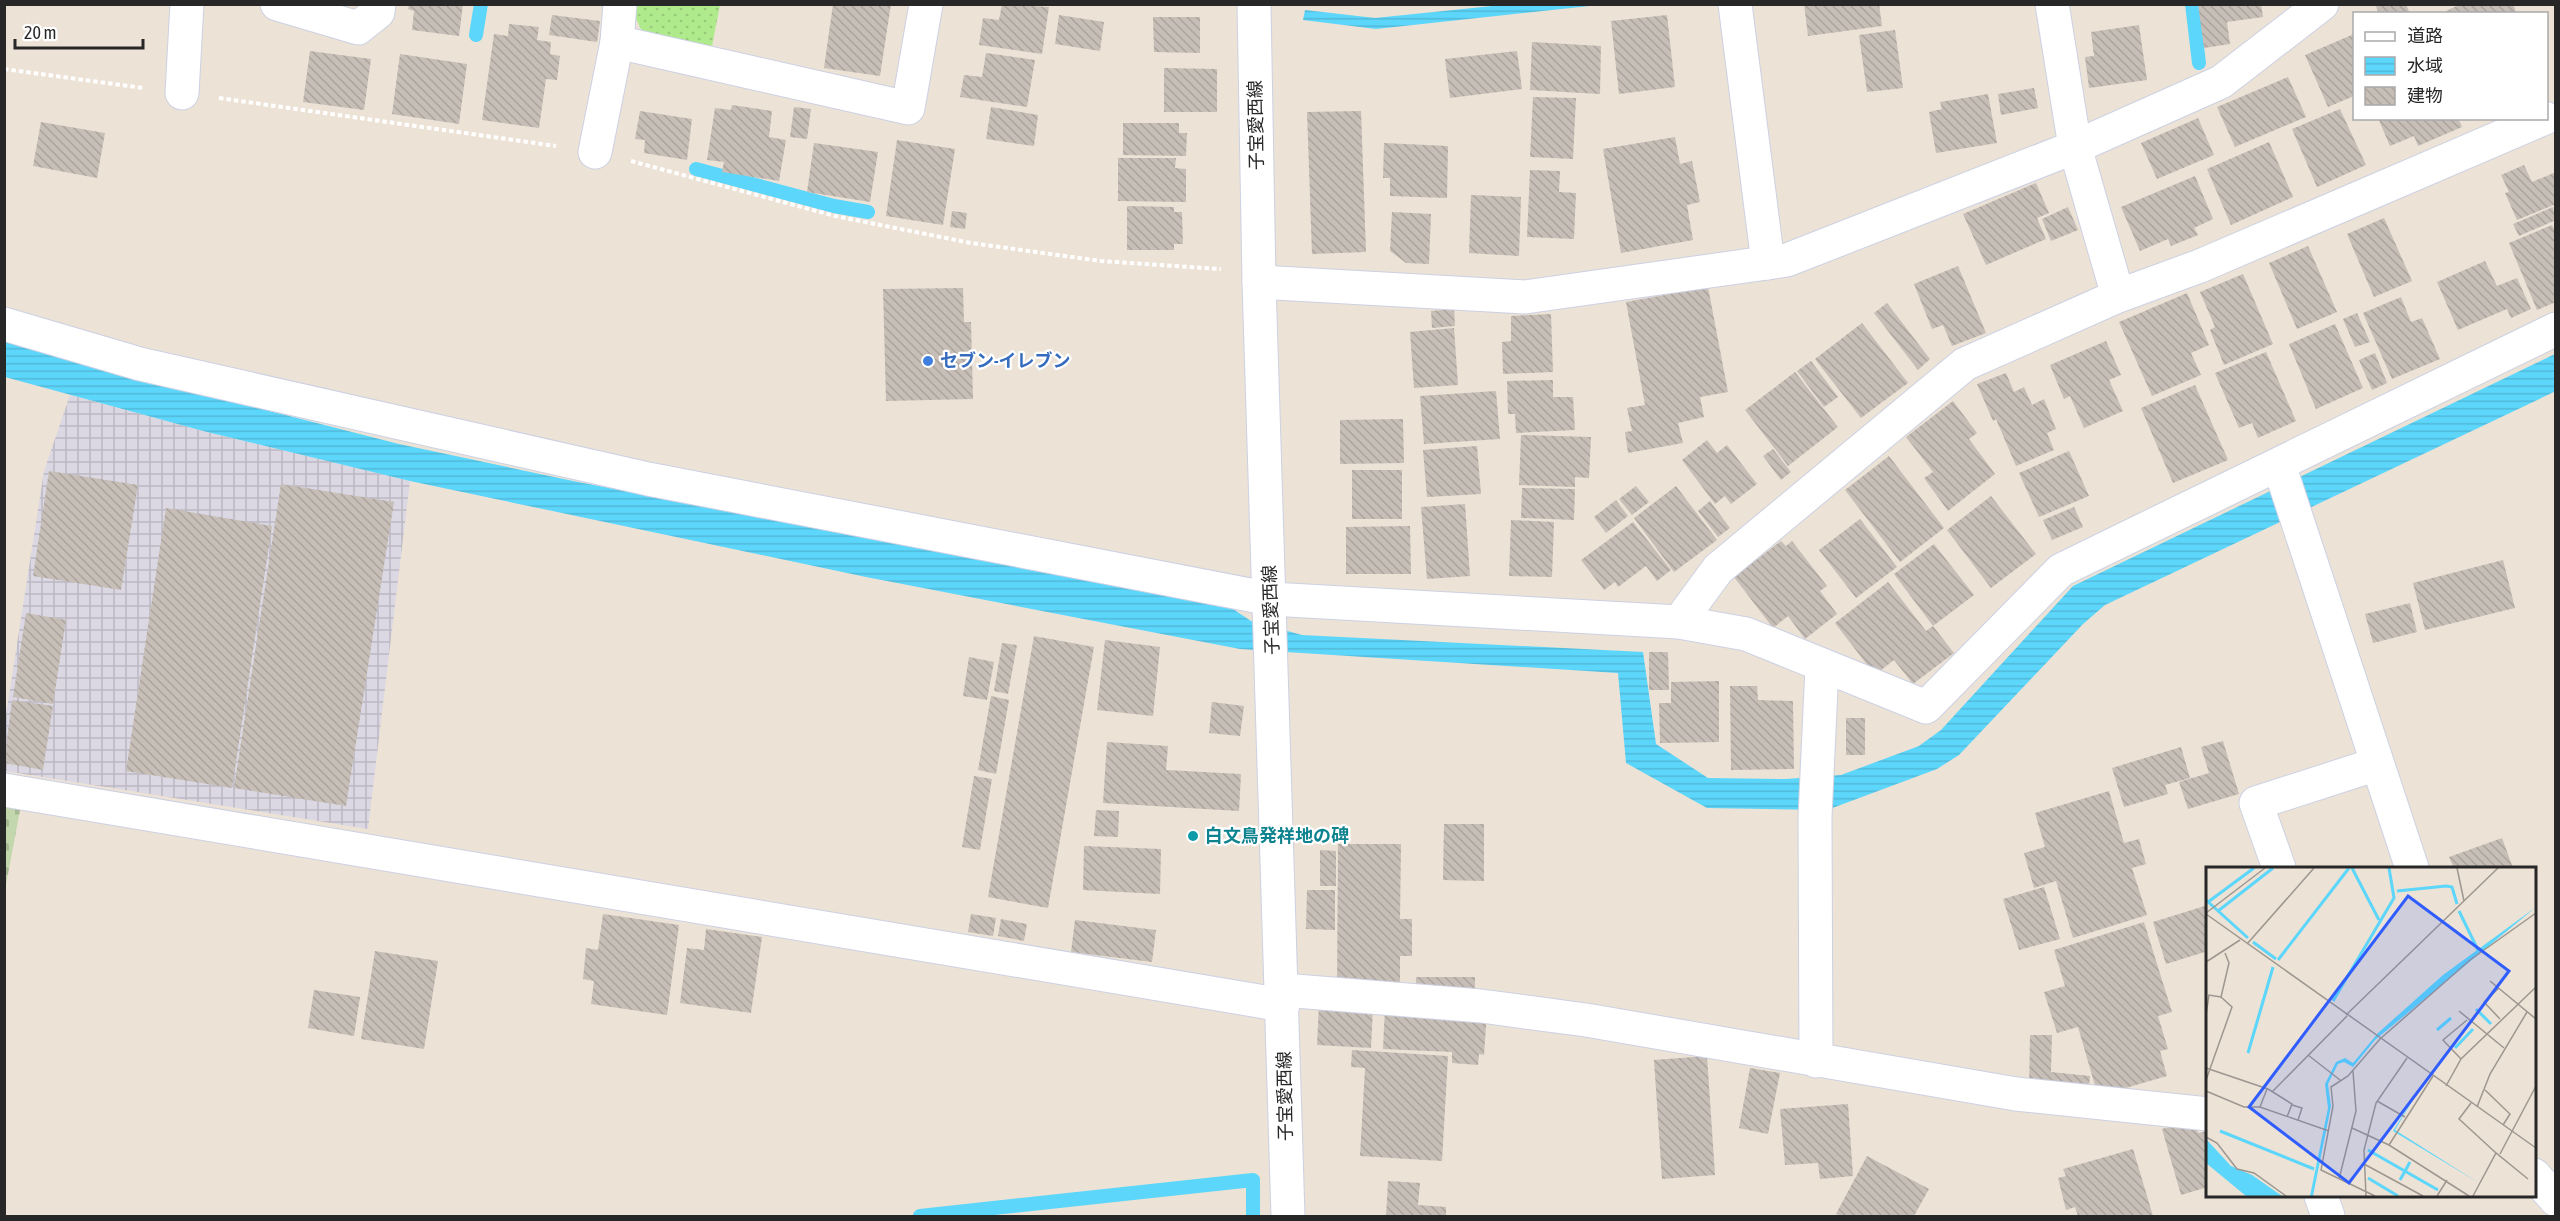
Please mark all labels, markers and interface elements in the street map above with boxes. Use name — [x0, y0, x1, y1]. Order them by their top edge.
scale bar — [15, 12, 142, 50]
legend — [2353, 12, 2548, 120]
text: 20 m — [24, 22, 56, 43]
text: 道路 — [2407, 25, 2443, 46]
text: 水域 — [2407, 55, 2443, 76]
street label: 子宝愛西線 — [1244, 80, 1267, 170]
text: 建物 — [2407, 85, 2443, 106]
place label: セブン-イレブン — [940, 350, 1071, 371]
marker: セブン-イレブン — [921, 354, 935, 368]
street label: 子宝愛西線 — [1258, 565, 1283, 655]
place label: 白文鳥発祥地の碑 — [1205, 825, 1349, 846]
marker: 白文鳥発祥地の碑 — [1186, 829, 1200, 843]
inset map — [2206, 867, 2536, 1197]
street label: 子宝愛西線 — [1273, 1051, 1296, 1141]

